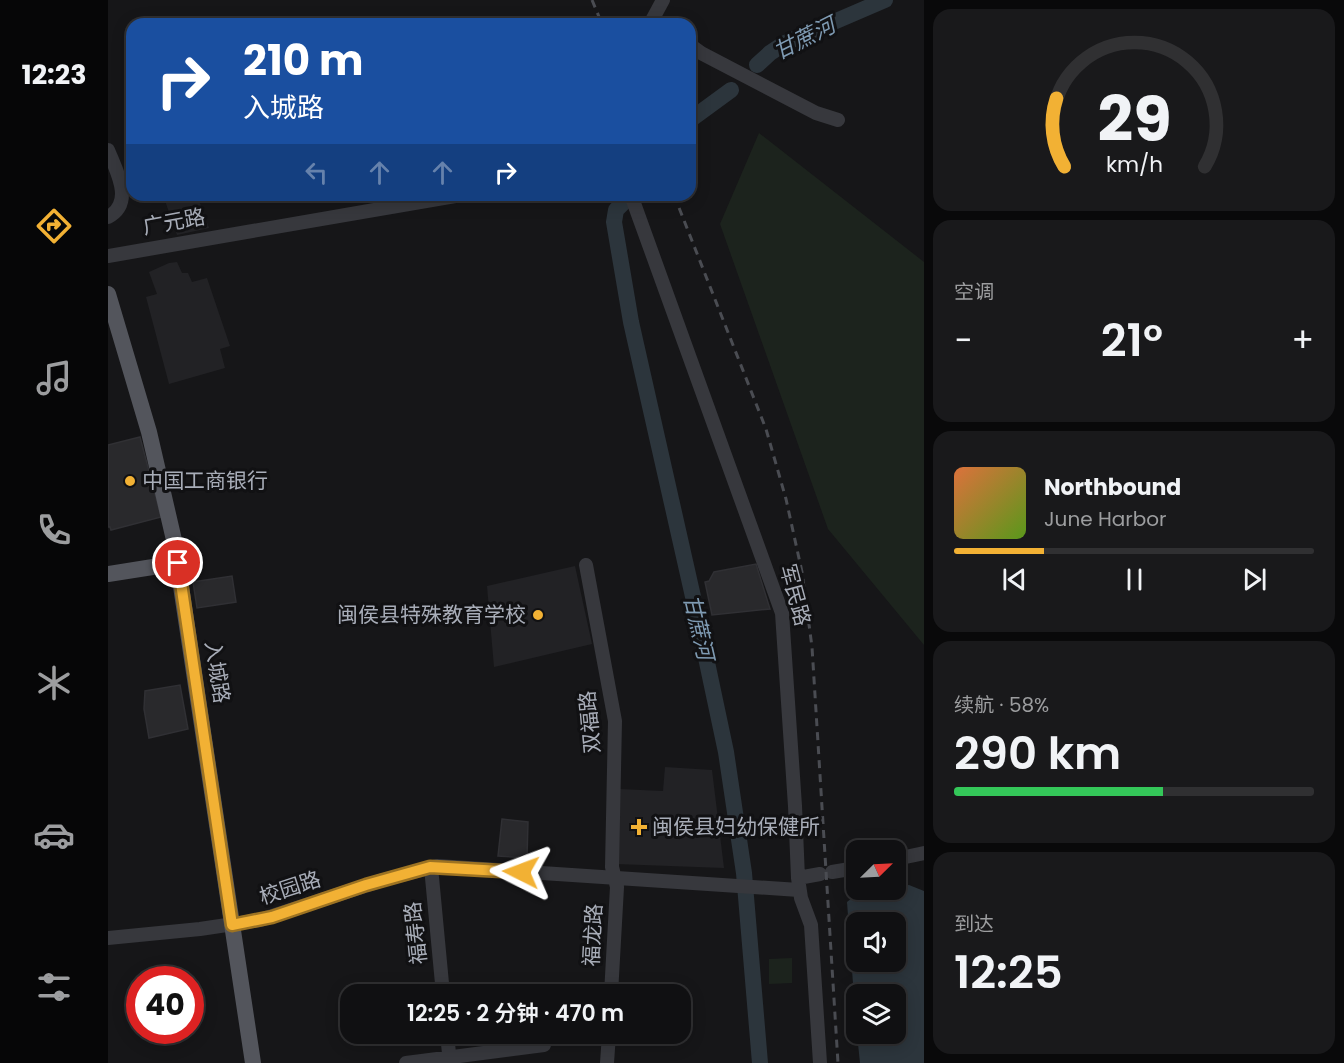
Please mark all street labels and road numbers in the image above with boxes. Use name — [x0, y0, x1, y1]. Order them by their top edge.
street label: 广元路 — [140, 202, 207, 241]
street label: 军民路 — [773, 561, 818, 629]
street label: 入城路 — [198, 639, 237, 705]
street label: 双福路 — [572, 689, 607, 755]
street label: 校园路 — [255, 864, 324, 911]
street label: 福寿路 — [398, 900, 433, 966]
street label: 福龙路 — [576, 903, 609, 967]

